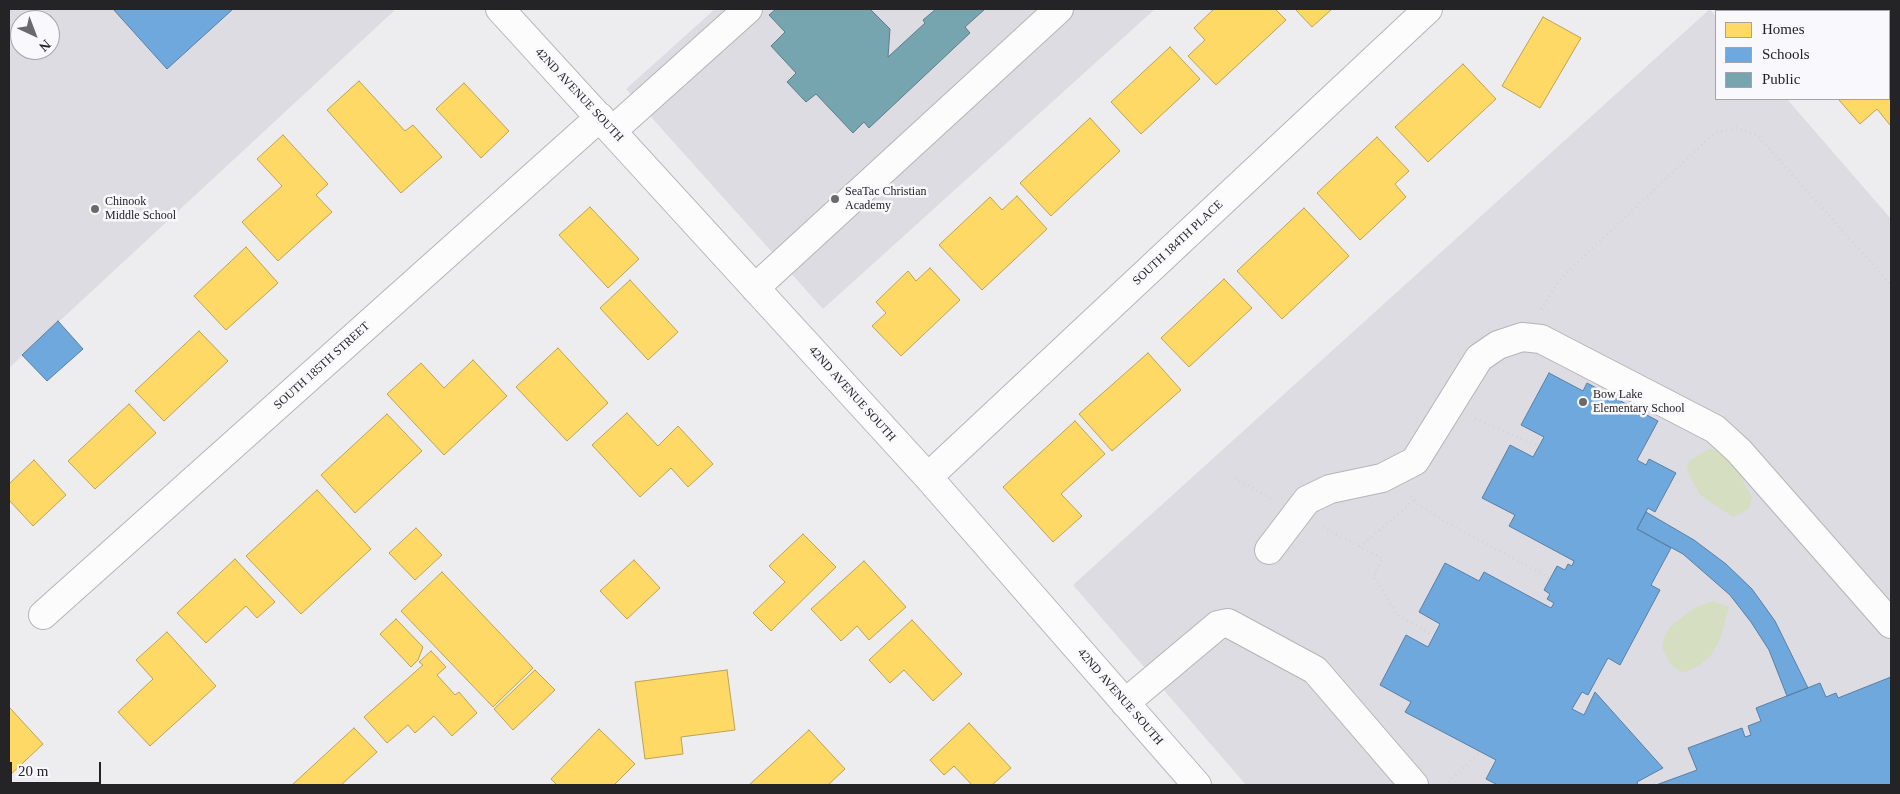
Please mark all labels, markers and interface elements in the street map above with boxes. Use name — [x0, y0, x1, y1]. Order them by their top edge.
north arrow — [10, 10, 60, 60]
legend — [1715, 10, 1890, 100]
text: Homes — [1762, 21, 1805, 37]
text: N — [36, 37, 54, 55]
street label: 42ND AVENUE SOUTH — [532, 45, 626, 145]
text: Schools — [1762, 46, 1810, 62]
text: Public — [1762, 71, 1800, 87]
place label: SeaTac Christian Academy — [845, 185, 926, 213]
marker: SeaTac Christian Academy — [829, 193, 841, 205]
place label: Chinook Middle School — [105, 195, 176, 223]
street label: SOUTH 184TH PLACE — [1130, 197, 1226, 289]
marker: Chinook Middle School — [89, 203, 101, 215]
street label: SOUTH 185TH STREET — [271, 319, 373, 413]
street label: 42ND AVENUE SOUTH — [805, 343, 899, 445]
place label: Bow Lake Elementary School — [1593, 388, 1685, 416]
marker: Bow Lake Elementary School — [1577, 396, 1589, 408]
street label: 42ND AVENUE SOUTH — [1074, 646, 1166, 748]
scale bar — [12, 752, 104, 784]
text: 20 m — [18, 763, 48, 779]

